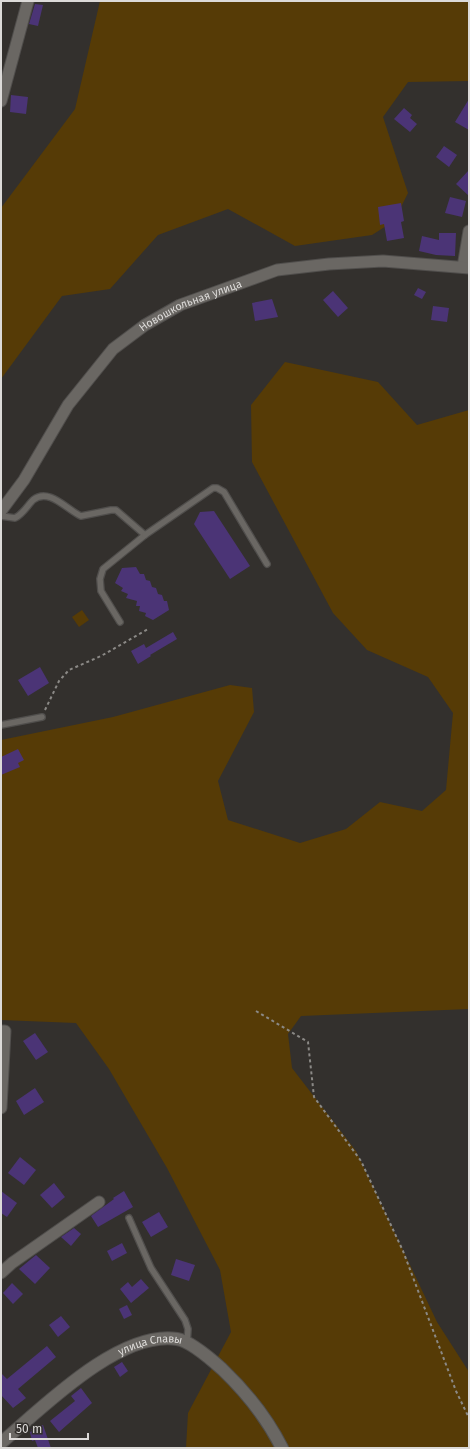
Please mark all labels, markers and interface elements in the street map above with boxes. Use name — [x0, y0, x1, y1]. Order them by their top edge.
street label: Новошкольная улица — [137, 277, 244, 334]
street label: улица Славы — [116, 1332, 184, 1358]
scale bar — [10, 1415, 88, 1441]
text: 50 m — [16, 1422, 42, 1436]

